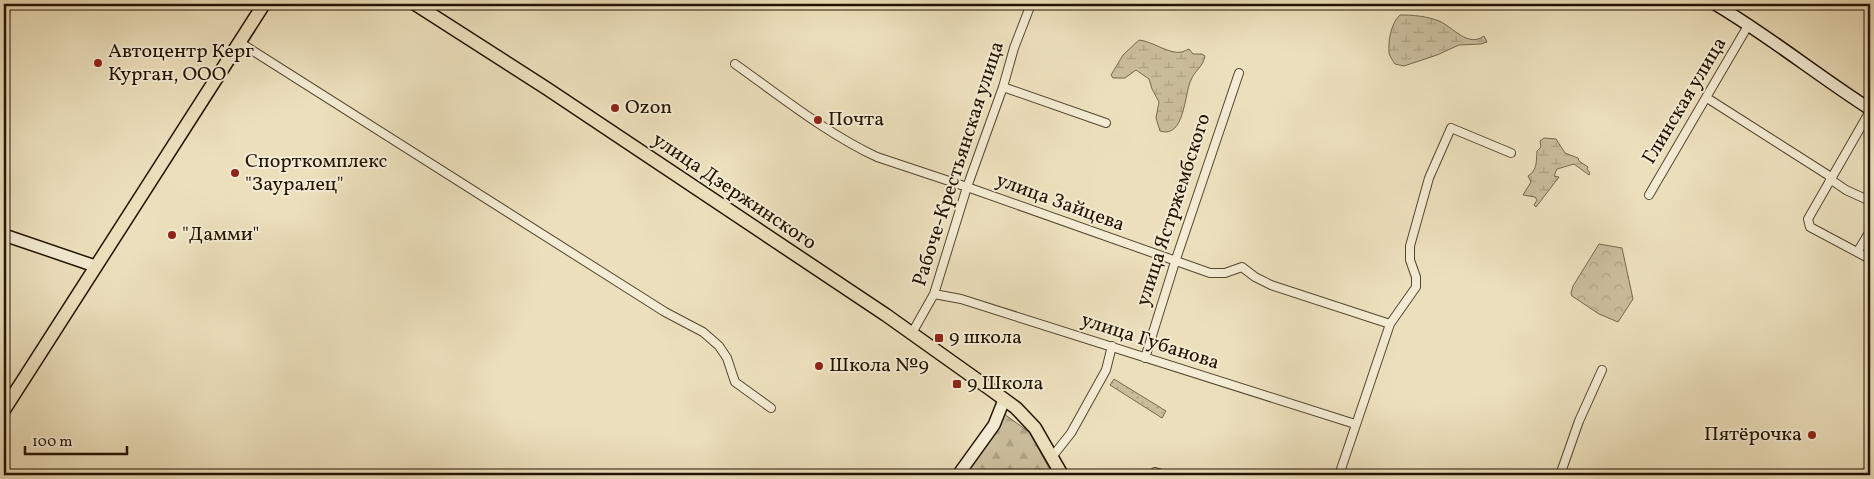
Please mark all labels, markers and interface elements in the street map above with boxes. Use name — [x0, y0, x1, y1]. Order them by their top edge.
street label: Глинская улица — [1636, 32, 1734, 170]
place label: Автоцентр Керг Курган, ООО — [108, 38, 254, 89]
street label: Рабоче-Крестьянская улица — [906, 38, 1012, 290]
marker: Автоцентр Керг Курган, ООО — [92, 57, 104, 69]
place label: Ozon — [625, 94, 672, 122]
marker: Ozon — [609, 102, 621, 114]
place label: Почта — [828, 106, 884, 134]
street label: улица Ястржембского — [1130, 110, 1218, 310]
marker: Почта — [812, 114, 824, 126]
street label: улица Дзержинского — [646, 126, 822, 258]
place label: Спорткомплекс "Зауралец" — [245, 148, 388, 199]
marker: Спорткомплекс "Зауралец" — [229, 167, 241, 179]
street label: улица Зайцева — [992, 167, 1128, 239]
place label: "Дамми" — [182, 221, 259, 249]
marker: "Дамми" — [166, 229, 178, 241]
street label: улица Губанова — [1077, 306, 1223, 378]
place label: 9 школа — [949, 324, 1022, 352]
marker: 9 школа — [933, 332, 945, 344]
place label: Школа №9 — [829, 352, 929, 380]
marker: Школа №9 — [813, 360, 825, 372]
place label: 9 Школа — [967, 370, 1043, 398]
marker: 9 Школа — [951, 378, 963, 390]
place label: Пятёрочка — [1704, 421, 1802, 449]
scale bar — [25, 424, 128, 456]
marker: Пятёрочка — [1806, 429, 1818, 441]
text: 100 m — [32, 432, 72, 453]

